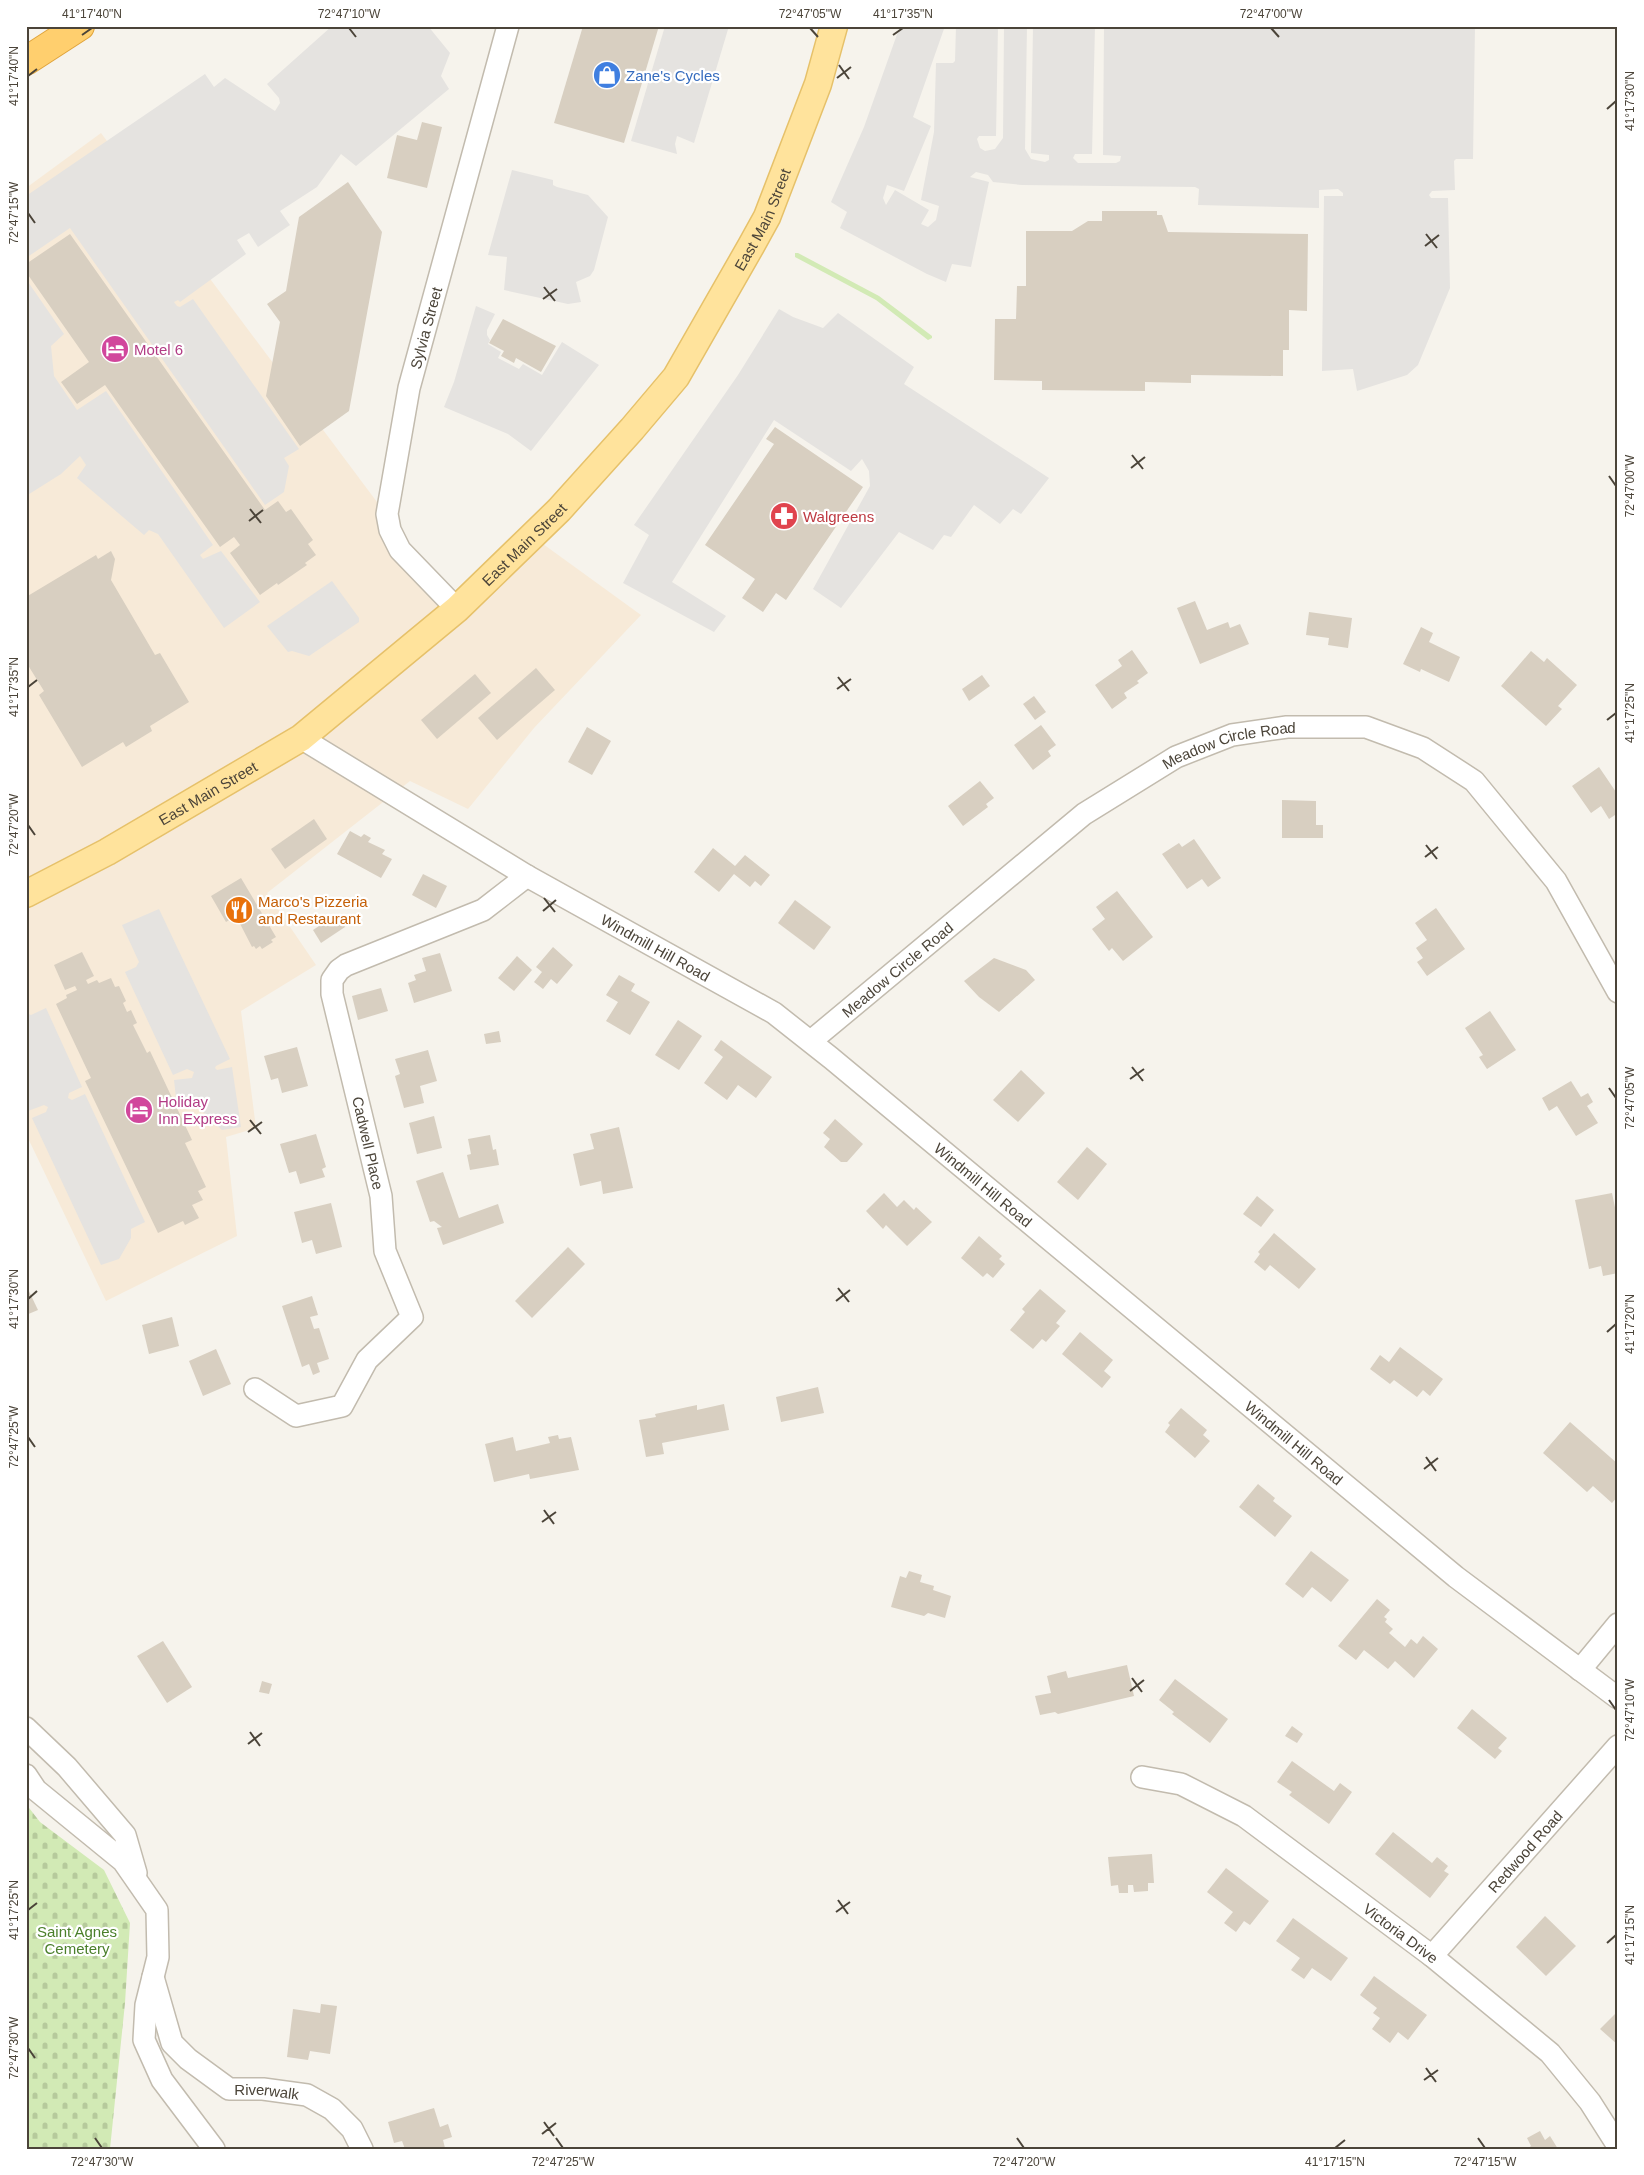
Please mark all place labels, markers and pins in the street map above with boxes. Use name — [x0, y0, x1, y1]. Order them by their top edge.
shop icon: Zane's Cycles — [592, 60, 622, 90]
place label: Zane's Cycles — [626, 67, 720, 84]
hotel icon: Motel 6 — [100, 334, 130, 364]
place label: Motel 6 — [134, 341, 183, 358]
pharmacy icon: Walgreens — [769, 501, 799, 531]
place label: Walgreens — [803, 508, 874, 525]
place label: Marco's Pizzeria and Restaurant — [258, 893, 368, 927]
restaurant icon: Marco's Pizzeria and Restaurant — [224, 895, 254, 925]
place label: Holiday Inn Express — [158, 1093, 237, 1127]
hotel icon: Holiday Inn Express — [124, 1095, 154, 1125]

